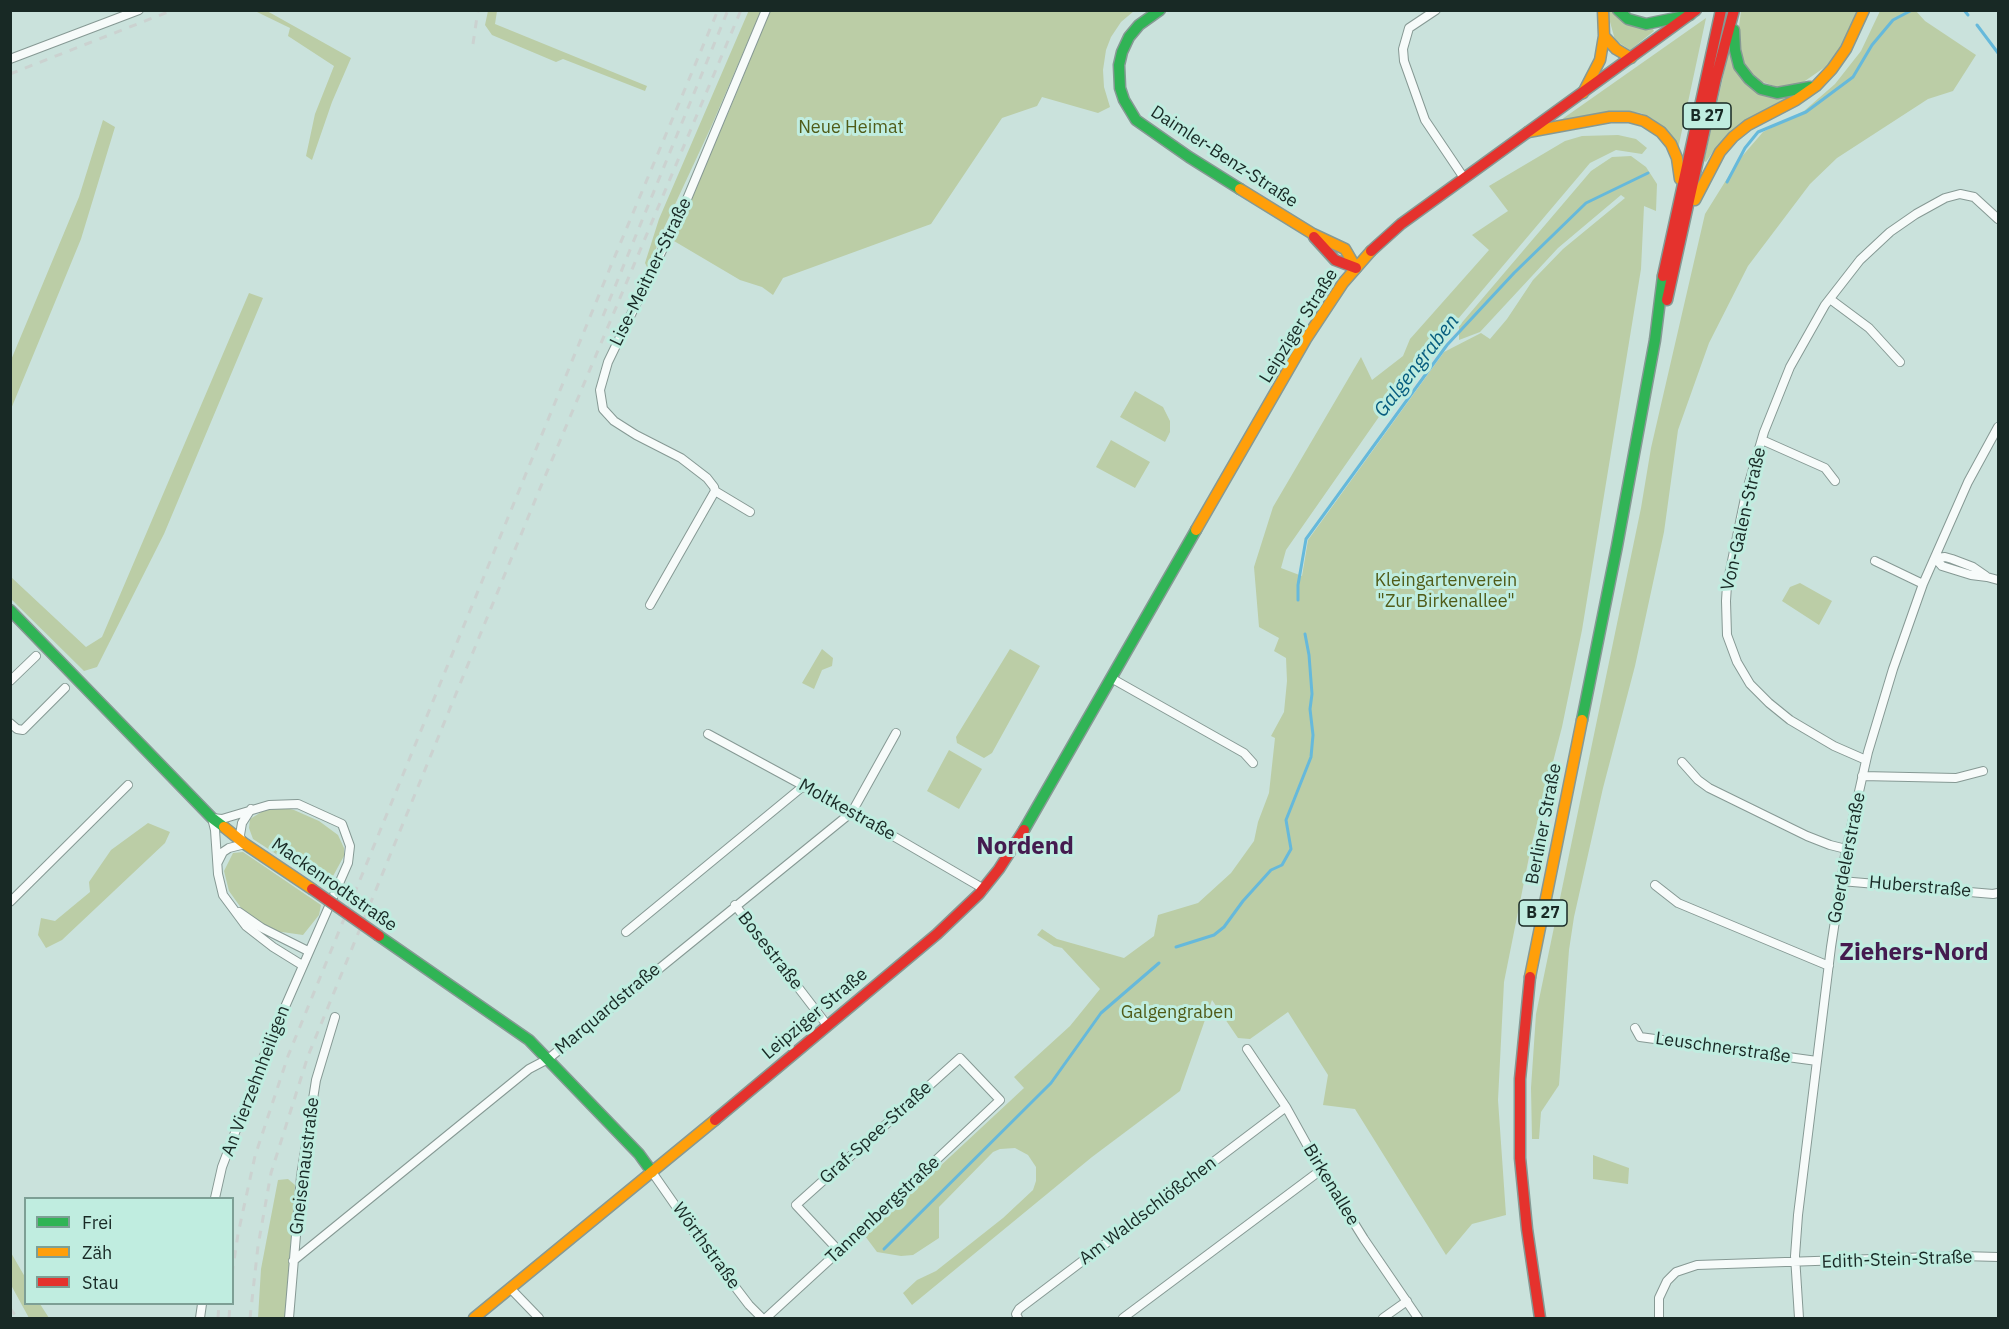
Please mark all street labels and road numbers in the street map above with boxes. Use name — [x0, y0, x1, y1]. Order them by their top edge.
street label: Daimler-Benz-Straße — [1146, 101, 1302, 213]
road number: B 27 — [1683, 103, 1731, 129]
street label: Lise-Meitner-Straße — [606, 194, 696, 350]
street label: Leipziger Straße — [1255, 265, 1343, 387]
street label: Von-Galen-Straße — [1717, 445, 1771, 593]
street label: Berliner Straße — [1522, 762, 1566, 886]
street label: Moltkestraße — [795, 775, 899, 845]
street label: Goerdelerstraße — [1824, 791, 1870, 925]
street label: Mackenrodtstraße — [267, 834, 401, 936]
street label: Huberstraße — [1868, 872, 1972, 902]
road number: B 27 — [1519, 900, 1567, 926]
street label: Bosestraße — [733, 908, 807, 994]
street label: Marquardstraße — [551, 959, 665, 1059]
street label: Leipziger Straße — [758, 964, 872, 1064]
street label: An Vierzehnheiligen — [217, 1002, 295, 1160]
street label: Leuschnerstraße — [1654, 1028, 1792, 1068]
street label: Graf-Spee-Straße — [816, 1077, 936, 1189]
street label: Gneisenaustraße — [286, 1096, 324, 1236]
street label: Birkenallee — [1298, 1140, 1364, 1230]
street label: Tannenbergstraße — [822, 1152, 944, 1268]
street label: Am Waldschlößchen — [1075, 1152, 1221, 1270]
street label: Wörthstraße — [667, 1199, 745, 1293]
street label: Edith-Stein-Straße — [1821, 1247, 1973, 1273]

